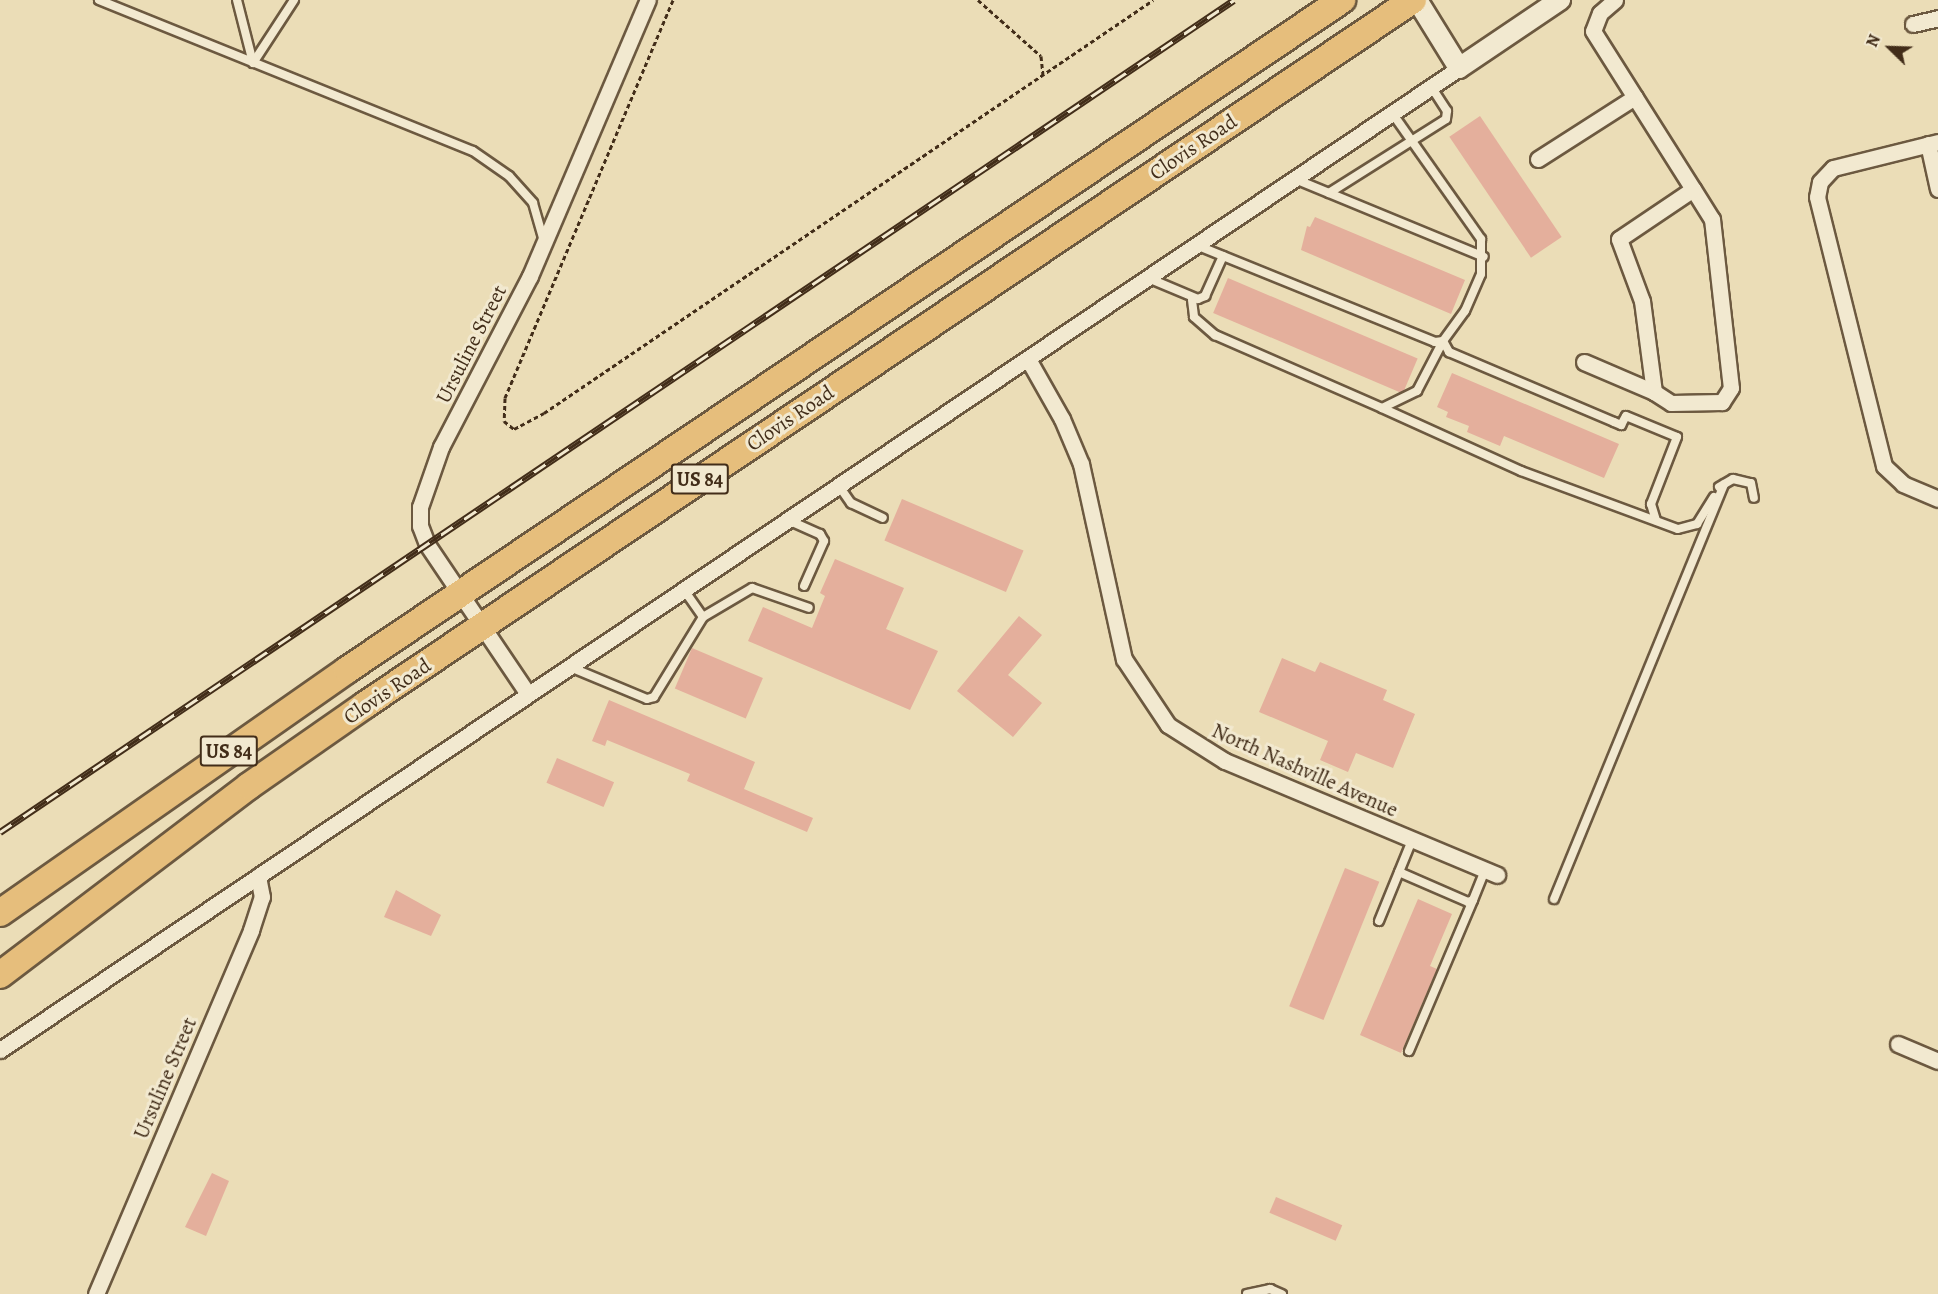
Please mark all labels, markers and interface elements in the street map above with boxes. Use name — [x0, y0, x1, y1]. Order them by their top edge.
north arrow — [1860, 18, 1920, 78]
text: N — [1861, 31, 1886, 51]
street label: Clovis Road — [1145, 109, 1241, 185]
street label: Ursuline Street — [430, 281, 512, 407]
street label: Clovis Road — [742, 380, 838, 456]
road number: US 84 — [670, 462, 730, 496]
street label: Clovis Road — [339, 653, 435, 729]
street label: North Nashville Avenue — [1208, 718, 1402, 822]
road number: US 84 — [199, 734, 259, 768]
street label: Ursuline Street — [128, 1013, 202, 1143]

